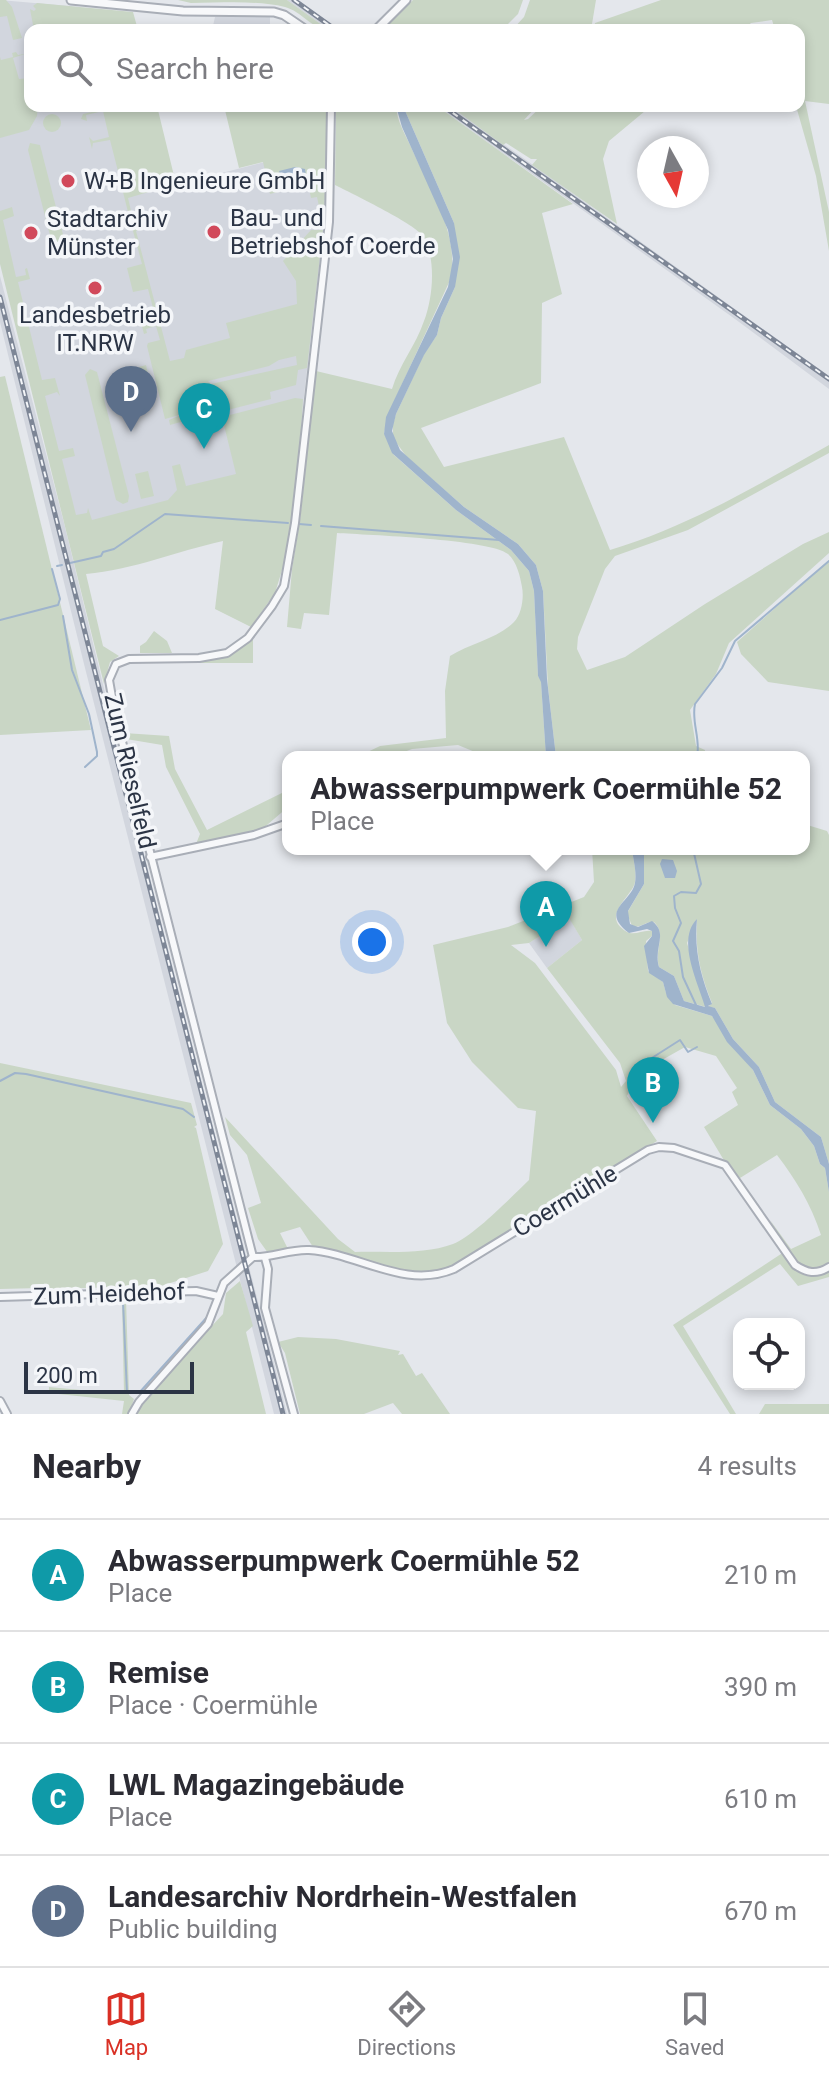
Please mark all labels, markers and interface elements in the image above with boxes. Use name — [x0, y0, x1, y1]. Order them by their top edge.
search box — [24, 24, 805, 112]
icon: search — [52, 46, 96, 90]
text: Search here — [116, 51, 274, 86]
north arrow — [637, 136, 709, 208]
place label: W+B Ingenieure GmbH — [84, 167, 325, 195]
marker: W+B Ingenieure GmbH — [59, 172, 77, 190]
place label: Bau- und Betriebshof Coerde — [230, 204, 436, 260]
place label: Stadtarchiv Münster — [47, 205, 168, 261]
marker: Bau- und Betriebshof Coerde — [205, 223, 223, 241]
marker: Stadtarchiv Münster — [22, 224, 40, 242]
marker: Landesbetrieb IT.NRW — [86, 279, 104, 297]
place label: Landesbetrieb IT.NRW — [19, 301, 171, 357]
pin: D — [105, 366, 157, 432]
pin: C — [178, 383, 230, 449]
street label: Zum Rieselfeld — [98, 690, 162, 852]
popup — [282, 751, 810, 855]
text: Abwasserpumpwerk Coermühle 52 — [310, 771, 782, 806]
text: Place — [310, 806, 374, 836]
pin: A — [520, 881, 572, 947]
your location — [352, 922, 392, 962]
pin: B — [627, 1057, 679, 1123]
street label: Coermühle — [508, 1159, 622, 1243]
street label: Zum Heidehof — [33, 1277, 186, 1311]
map controls — [733, 1318, 805, 1390]
button: locate — [733, 1318, 805, 1390]
scale bar — [24, 1358, 194, 1394]
text: 200 m — [36, 1363, 98, 1388]
text: Nearby — [32, 1446, 141, 1486]
text: 4 results — [698, 1451, 797, 1481]
text: Abwasserpumpwerk Coermühle 52 — [108, 1543, 580, 1578]
text: A — [49, 1560, 67, 1590]
text: 210 m — [724, 1560, 797, 1590]
text: Place — [108, 1578, 172, 1608]
text: Remise — [108, 1655, 209, 1690]
text: B — [50, 1672, 66, 1702]
text: 390 m — [724, 1672, 797, 1702]
text: Place · Coermühle — [108, 1690, 318, 1720]
text: LWL Magazingebäude — [108, 1767, 404, 1802]
text: C — [49, 1784, 67, 1814]
text: 610 m — [724, 1784, 797, 1814]
text: Place — [108, 1802, 172, 1832]
text: Landesarchiv Nordrhein-Westfalen — [108, 1879, 577, 1914]
text: D — [50, 1896, 66, 1926]
text: 670 m — [724, 1896, 797, 1926]
text: Public building — [108, 1914, 278, 1944]
tab: Map — [104, 1987, 148, 2060]
tab: Directions — [357, 1987, 456, 2060]
tab: Saved — [665, 1987, 725, 2060]

